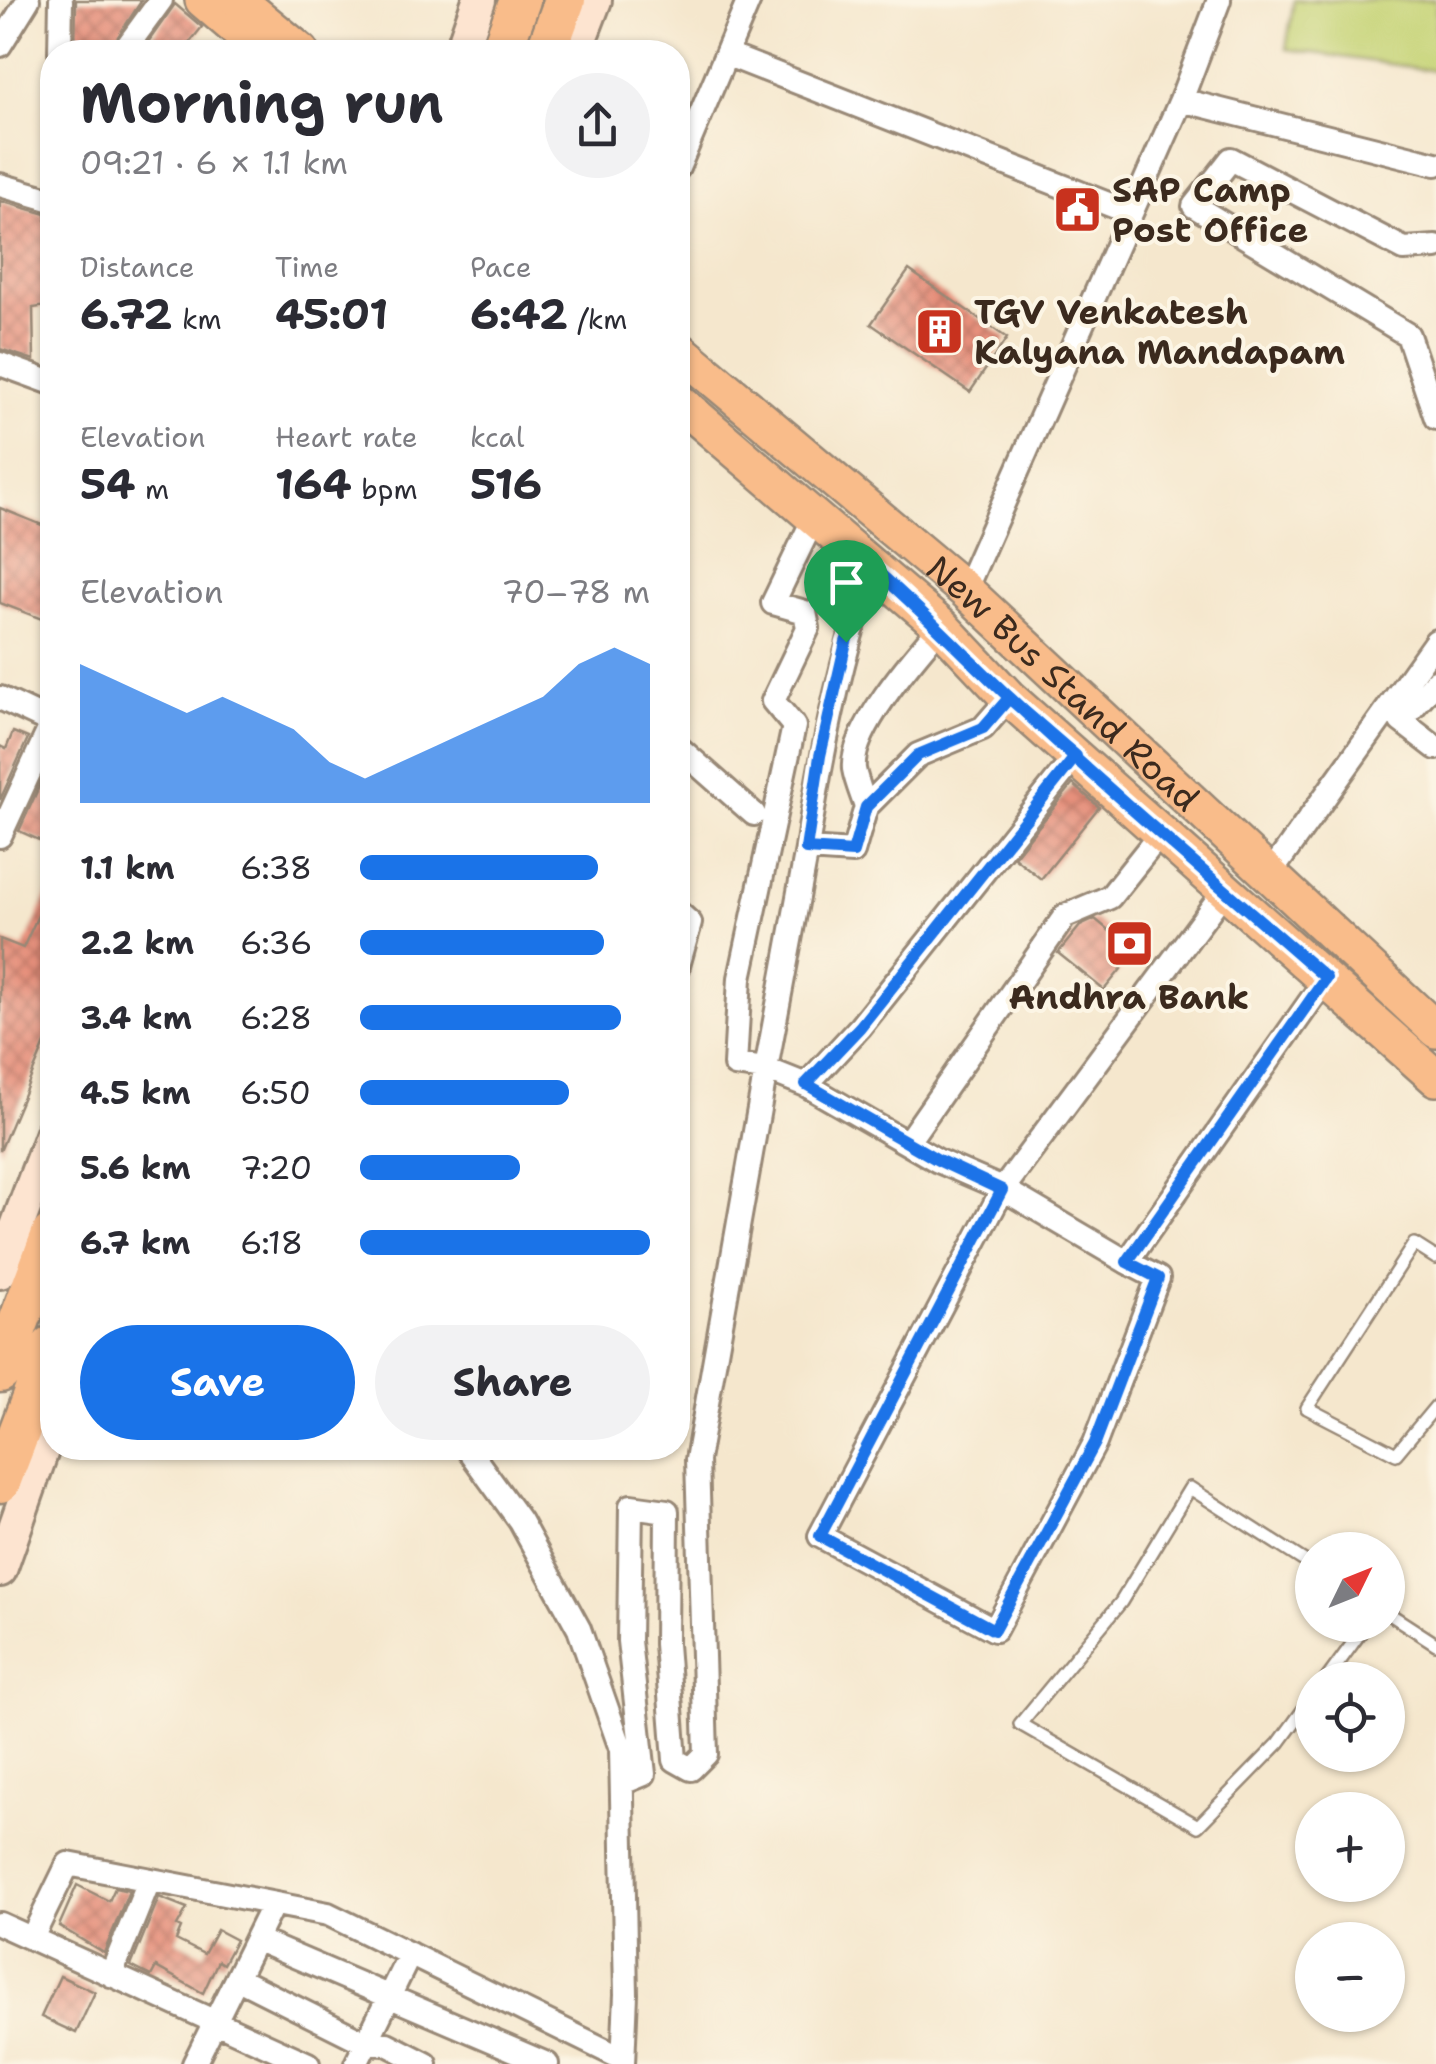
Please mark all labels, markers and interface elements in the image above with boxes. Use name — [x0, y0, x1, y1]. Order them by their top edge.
text: Morning run — [80, 66, 444, 140]
button: share — [545, 73, 650, 178]
text: 09:21 · 6 × 1.1 km — [80, 141, 348, 184]
place label: SAP Camp Post Office — [1112, 166, 1308, 253]
public building icon: SAP Camp Post Office — [1051, 183, 1103, 235]
text: Distance — [80, 248, 195, 286]
text: Time — [275, 248, 339, 286]
text: Pace — [470, 248, 532, 286]
text: 6.72 — [80, 286, 172, 342]
text: 45:01 — [275, 286, 388, 342]
text: 6:42 — [470, 286, 568, 342]
place label: TGV Venkatesh Kalyana Mandapam — [974, 288, 1345, 375]
text: km — [172, 300, 222, 338]
text: /km — [568, 300, 627, 338]
building icon: TGV Venkatesh Kalyana Mandapam — [913, 305, 965, 357]
text: Elevation — [80, 418, 205, 456]
text: Heart rate — [275, 418, 418, 456]
text: kcal — [470, 418, 524, 456]
text: 54 — [80, 456, 135, 512]
text: 164 — [275, 456, 352, 512]
text: 516 — [470, 456, 542, 512]
text: m — [135, 470, 169, 508]
text: bpm — [352, 470, 418, 508]
pin — [804, 540, 889, 643]
street label: New Bus Stand Road — [917, 544, 1210, 821]
icon: arrive — [819, 555, 874, 610]
text: Elevation — [80, 570, 223, 613]
text: 70–78 m — [502, 570, 650, 613]
text: 1.1 km — [80, 846, 175, 889]
text: 6:38 — [240, 846, 312, 889]
bank icon: Andhra Bank — [1103, 918, 1155, 970]
text: 2.2 km — [80, 921, 194, 964]
text: 6:36 — [240, 921, 312, 964]
place label: Andhra Bank — [1009, 973, 1249, 1020]
text: 3.4 km — [80, 996, 192, 1039]
text: 6:28 — [240, 996, 312, 1039]
text: 4.5 km — [80, 1071, 191, 1114]
text: 6:50 — [240, 1071, 311, 1114]
text: 5.6 km — [80, 1146, 191, 1189]
text: 7:20 — [240, 1146, 312, 1189]
text: 6.7 km — [80, 1221, 190, 1264]
text: 6:18 — [240, 1221, 303, 1264]
button: Save — [80, 1325, 355, 1440]
button: Share — [375, 1325, 650, 1440]
north arrow — [1295, 1532, 1405, 1642]
map controls — [1295, 1532, 1405, 2032]
button: locate — [1295, 1662, 1405, 1772]
button: + — [1295, 1792, 1405, 1902]
button: − — [1295, 1922, 1405, 2032]

